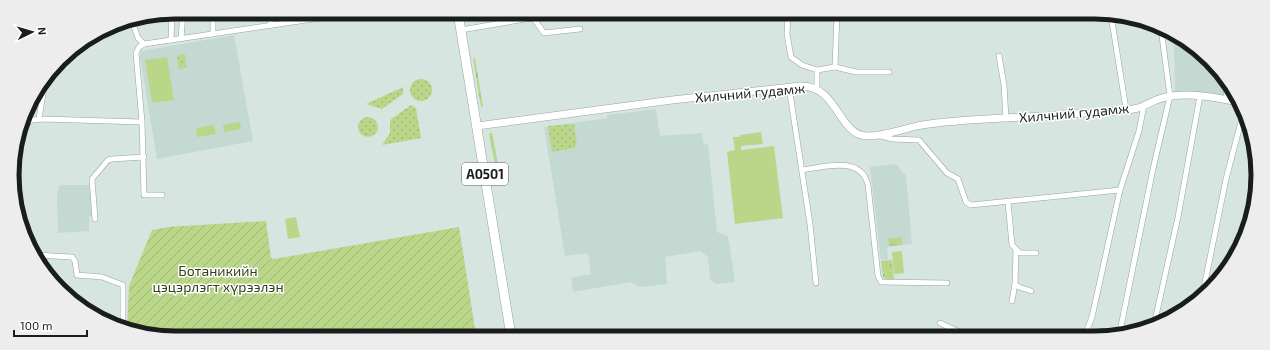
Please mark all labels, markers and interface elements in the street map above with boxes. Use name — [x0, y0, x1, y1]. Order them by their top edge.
north arrow — [12, 12, 52, 52]
text: N — [36, 27, 49, 36]
street label: Хилчний гудамж — [694, 79, 806, 106]
street label: Хилчний гудамж — [1018, 99, 1130, 126]
road number: A0501 — [462, 163, 508, 185]
park label: Ботаникийн цэцэрлэгт хүрээлэн — [152, 262, 284, 295]
scale bar — [14, 312, 87, 338]
text: 100 m — [20, 318, 52, 332]

